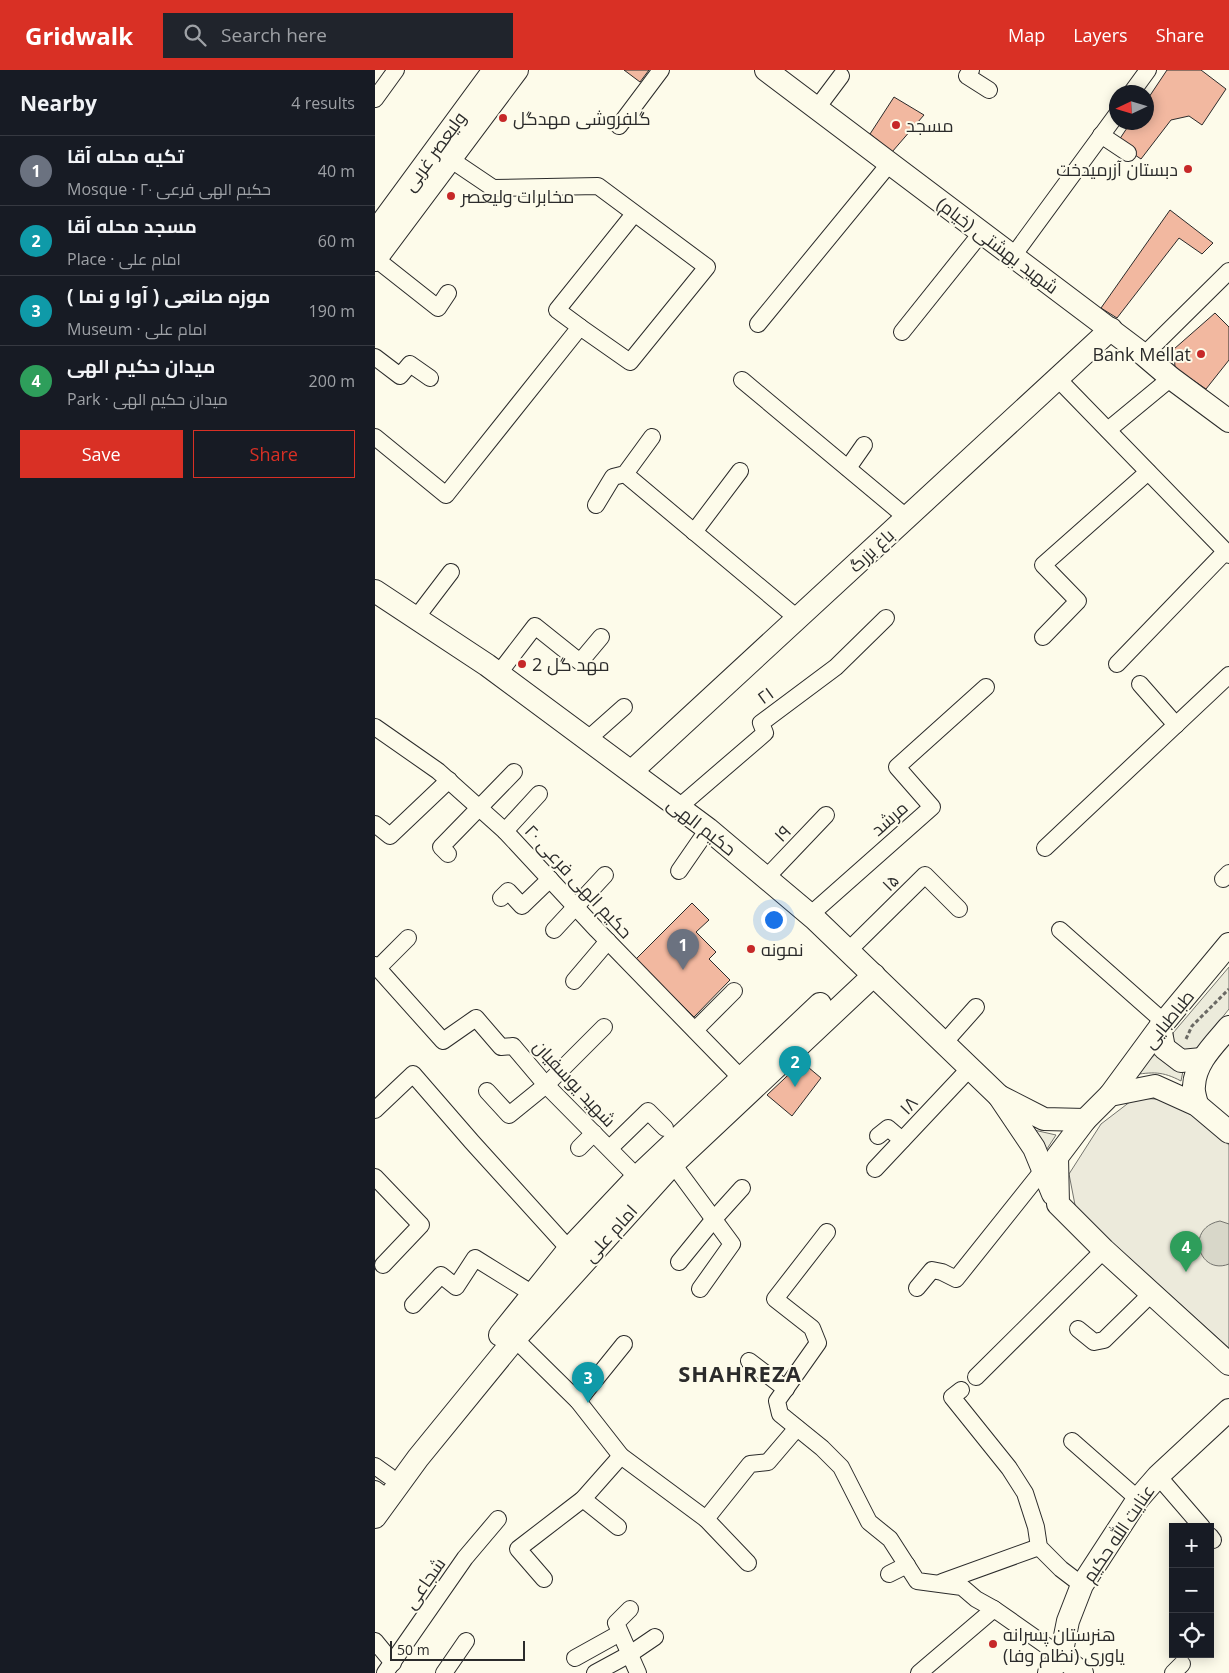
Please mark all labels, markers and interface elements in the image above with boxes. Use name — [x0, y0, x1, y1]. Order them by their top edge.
search box — [163, 13, 513, 58]
text: Gridwalk — [25, 19, 133, 52]
icon: search — [181, 21, 209, 49]
text: Search here — [221, 22, 327, 48]
text: Map — [1008, 23, 1045, 47]
text: Layers — [1073, 23, 1128, 47]
text: Share — [1156, 23, 1204, 47]
north arrow — [1109, 85, 1154, 130]
text: Nearby — [20, 89, 97, 117]
text: 4 results — [291, 92, 355, 114]
street label: ولیعصر غربی — [397, 106, 471, 196]
place label: گلفروشی مهدگل — [513, 106, 651, 130]
marker: گلفروشی مهدگل — [497, 112, 509, 124]
place label: مسجد — [906, 113, 954, 137]
marker: مسجد — [890, 119, 902, 131]
text: تکیه محله آقا — [67, 143, 184, 169]
place label: دبستان آزرمیدخت — [1056, 157, 1178, 181]
text: 1 — [31, 160, 41, 182]
text: 40 m — [318, 160, 355, 182]
marker: دبستان آزرمیدخت — [1182, 163, 1194, 175]
text: Mosque · حکیم الهی فرعی ۲۰ — [67, 178, 271, 200]
place label: مخابرات ولیعصر — [460, 184, 574, 208]
marker: مخابرات ولیعصر — [445, 190, 457, 202]
street label: شهید بهشتی (خیام) — [932, 191, 1064, 300]
text: مسجد محله آقا — [67, 213, 197, 239]
text: 2 — [31, 230, 41, 252]
text: 60 m — [318, 230, 355, 252]
text: Place · امام علی — [67, 248, 181, 270]
text: موزه صانعی ( آوا و نما ) — [67, 283, 270, 309]
text: 3 — [31, 300, 41, 322]
text: 190 m — [309, 300, 355, 322]
text: Museum · امام علی — [67, 318, 207, 340]
place label: Bank Mellat — [1092, 342, 1191, 366]
marker: Bank Mellat — [1195, 348, 1207, 360]
text: میدان حکیم الهی — [67, 353, 215, 379]
text: 4 — [31, 370, 41, 392]
text: 200 m — [309, 370, 355, 392]
text: Park · میدان حکیم الهی — [67, 388, 228, 410]
button: Save — [20, 430, 183, 478]
button: Share — [193, 430, 355, 478]
street label: باغ بزرگ — [843, 523, 900, 578]
place label: مهد گل 2 — [532, 652, 609, 676]
marker: مهد گل 2 — [516, 658, 528, 670]
street label: ۲۱ — [752, 681, 778, 709]
street label: حکیم الهی — [662, 792, 741, 861]
street label: مرشد — [865, 795, 913, 841]
street label: حکیم الهی فرعی ۲۰ — [519, 819, 638, 944]
street label: ۱۹ — [768, 819, 796, 847]
street label: ۱۵ — [876, 868, 904, 896]
your location — [761, 907, 787, 933]
pin: 1 — [667, 929, 699, 970]
place label: نمونه — [761, 937, 804, 961]
marker: نمونه — [745, 943, 757, 955]
street label: طباطبایی — [1137, 985, 1199, 1053]
street label: شهید یوسفیان — [529, 1034, 621, 1132]
pin: 2 — [779, 1046, 811, 1087]
street label: ۱۸ — [893, 1091, 923, 1119]
street label: امام علی — [578, 1199, 643, 1268]
pin: 4 — [1170, 1231, 1202, 1272]
district label: SHAHREZA — [678, 1358, 802, 1388]
pin: 3 — [572, 1362, 604, 1403]
street label: عنایت الله حکیم — [1076, 1479, 1160, 1587]
map controls — [1169, 1523, 1214, 1658]
button: + — [1169, 1523, 1214, 1568]
street label: شجاعی — [398, 1553, 450, 1613]
button: − — [1169, 1568, 1214, 1613]
button: locate — [1169, 1613, 1214, 1658]
place label: هنرستان پسرانه یاوری (نظام وفا) — [1003, 1622, 1125, 1668]
scale bar — [390, 1638, 525, 1661]
marker: هنرستان پسرانه یاوری (نظام وفا) — [987, 1638, 999, 1650]
text: 50 m — [397, 1640, 430, 1659]

